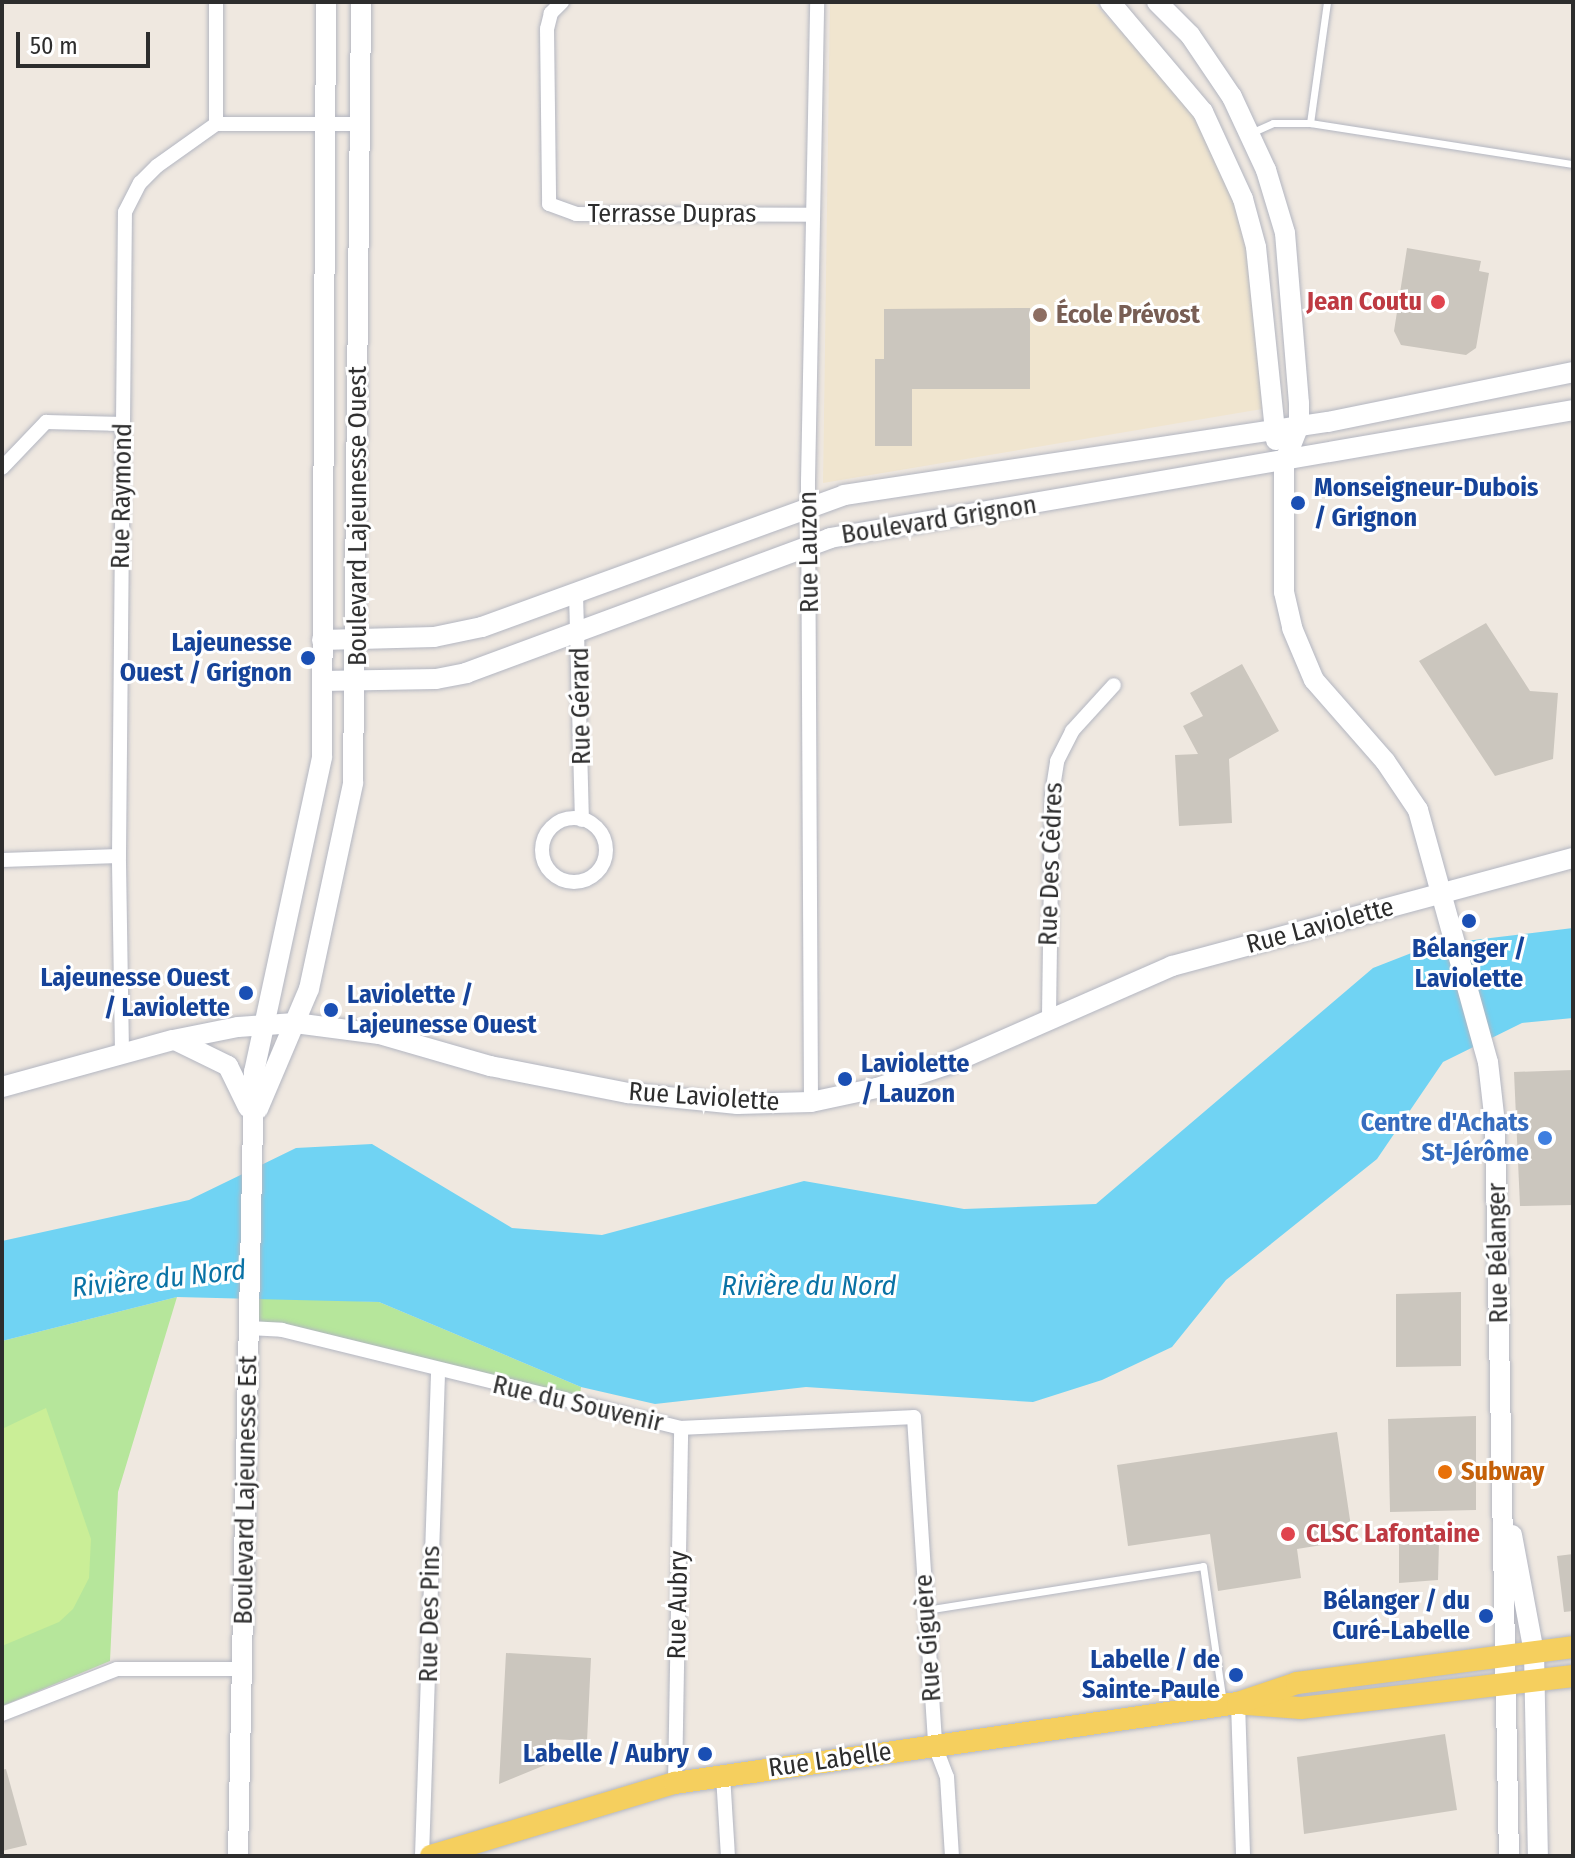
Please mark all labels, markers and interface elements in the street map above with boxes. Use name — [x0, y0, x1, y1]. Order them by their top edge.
scale bar — [20, 16, 154, 66]
text: 50 m — [30, 32, 78, 60]
street label: Terrasse Dupras — [588, 198, 756, 230]
place label: Jean Coutu — [1306, 286, 1422, 318]
marker: Jean Coutu — [1429, 293, 1447, 311]
place label: École Prévost — [1056, 299, 1200, 331]
marker: École Prévost — [1031, 306, 1049, 324]
street label: Boulevard Lajeunesse Ouest — [342, 366, 374, 666]
street label: Rue Raymond — [105, 423, 139, 569]
place label: Monseigneur-Dubois / Grignon — [1314, 472, 1538, 534]
street label: Boulevard Grignon — [839, 489, 1039, 551]
street label: Rue Lauzon — [792, 491, 826, 613]
marker: Monseigneur-Dubois / Grignon — [1289, 494, 1307, 512]
place label: Lajeunesse Ouest / Grignon — [120, 627, 292, 688]
street label: Rue Gérard — [564, 647, 598, 765]
marker: Lajeunesse Ouest / Grignon — [299, 649, 317, 667]
street label: Rue Des Cèdres — [1033, 782, 1069, 946]
street label: Rue Laviolette — [1243, 891, 1397, 961]
marker: Bélanger / Laviolette — [1460, 912, 1478, 930]
place label: Bélanger / Laviolette — [1412, 933, 1526, 994]
place label: Lajeunesse Ouest / Laviolette — [40, 962, 230, 1024]
place label: Laviolette / Lajeunesse Ouest — [347, 979, 537, 1040]
marker: Lajeunesse Ouest / Laviolette — [237, 984, 255, 1002]
marker: Laviolette / Lajeunesse Ouest — [322, 1001, 340, 1019]
place label: Laviolette / Lauzon — [861, 1048, 969, 1110]
marker: Laviolette / Lauzon — [836, 1070, 854, 1088]
street label: Rue Laviolette — [627, 1076, 781, 1118]
place label: Centre d'Achats St-Jérôme — [1361, 1107, 1529, 1168]
marker: Centre d'Achats St-Jérôme — [1536, 1129, 1554, 1147]
street label: Rue Bélanger — [1481, 1182, 1515, 1324]
water label: Rivière du Nord — [70, 1253, 248, 1305]
water label: Rivière du Nord — [722, 1269, 896, 1303]
street label: Boulevard Lajeunesse Est — [228, 1355, 264, 1625]
street label: Rue du Souvenir — [490, 1369, 666, 1439]
place label: Subway — [1461, 1456, 1544, 1488]
marker: Subway — [1436, 1463, 1454, 1481]
place label: CLSC Lafontaine — [1306, 1518, 1480, 1550]
marker: CLSC Lafontaine — [1277, 1523, 1299, 1545]
street label: Rue Des Pins — [413, 1545, 447, 1683]
street label: Rue Aubry — [661, 1550, 695, 1660]
street label: Rue Giguère — [908, 1573, 948, 1703]
place label: Bélanger / du Curé-Labelle — [1323, 1585, 1470, 1646]
marker: Bélanger / du Curé-Labelle — [1477, 1607, 1495, 1625]
place label: Labelle / de Sainte-Paule — [1082, 1644, 1220, 1706]
marker: Labelle / de Sainte-Paule — [1227, 1666, 1245, 1684]
street label: Rue Labelle — [766, 1736, 894, 1784]
place label: Labelle / Aubry — [523, 1738, 689, 1770]
marker: Labelle / Aubry — [696, 1745, 714, 1763]

